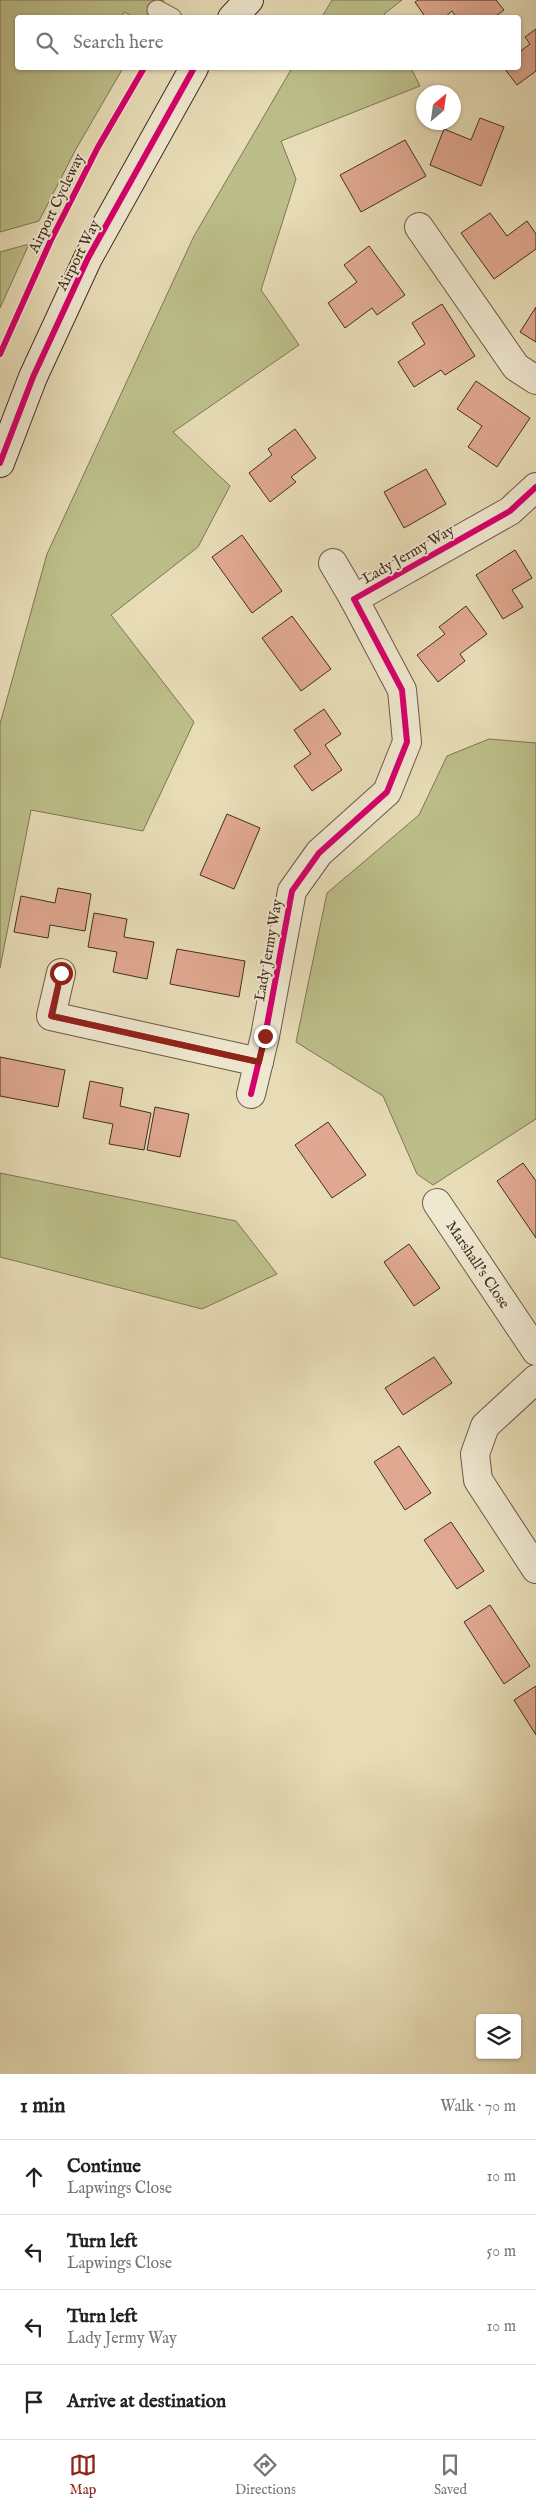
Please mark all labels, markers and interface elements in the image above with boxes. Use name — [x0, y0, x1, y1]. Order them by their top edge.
search box — [15, 15, 521, 70]
icon: search — [33, 29, 61, 57]
text: Search here — [73, 31, 164, 55]
north arrow — [416, 85, 461, 130]
street label: Airport Cycleway — [24, 150, 89, 257]
street label: Airport Way — [52, 216, 105, 295]
street label: Lady Jermy Way — [359, 520, 458, 588]
street label: Lady Jermy Way — [250, 897, 287, 1003]
route start — [50, 962, 73, 985]
route end — [254, 1025, 277, 1048]
street label: Marshall's Close — [442, 1217, 514, 1312]
map controls — [476, 2014, 521, 2059]
button: layers — [476, 2014, 521, 2059]
text: 1 min — [20, 2093, 65, 2120]
text: Walk · 70 m — [440, 2097, 516, 2117]
text: Continue — [67, 2155, 141, 2179]
icon: ahead — [20, 2163, 48, 2191]
text: 10 m — [486, 2167, 516, 2187]
text: Lapwings Close — [67, 2179, 172, 2199]
text: Turn left — [67, 2230, 138, 2254]
icon: left — [20, 2238, 48, 2266]
text: 50 m — [487, 2242, 516, 2262]
text: Lapwings Close — [67, 2254, 172, 2274]
text: Turn left — [67, 2305, 138, 2329]
icon: left — [20, 2313, 48, 2341]
text: 10 m — [486, 2317, 516, 2337]
text: Lady Jermy Way — [67, 2329, 177, 2349]
icon: arrive — [20, 2388, 48, 2416]
text: Arrive at destination — [67, 2390, 226, 2414]
tab: Map — [69, 2451, 97, 2499]
tab: Directions — [235, 2451, 296, 2499]
tab: Saved — [434, 2451, 467, 2499]

